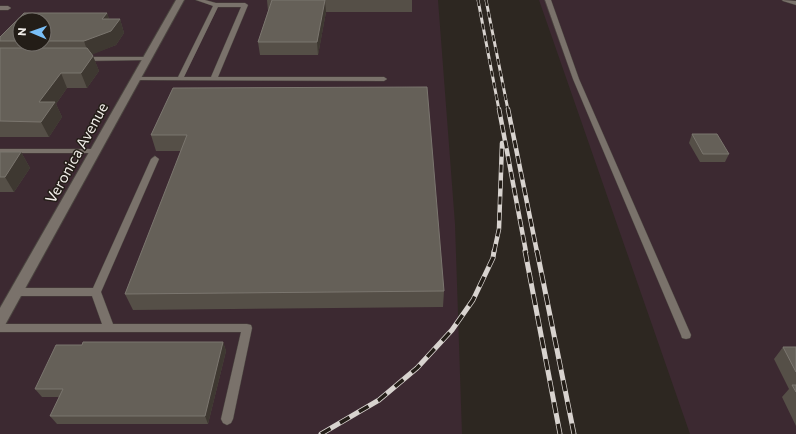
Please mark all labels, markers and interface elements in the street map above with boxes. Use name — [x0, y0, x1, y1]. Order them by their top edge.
north arrow — [12, 12, 52, 52]
text: N — [15, 27, 28, 36]
street label: Veronica Avenue — [41, 99, 111, 206]

